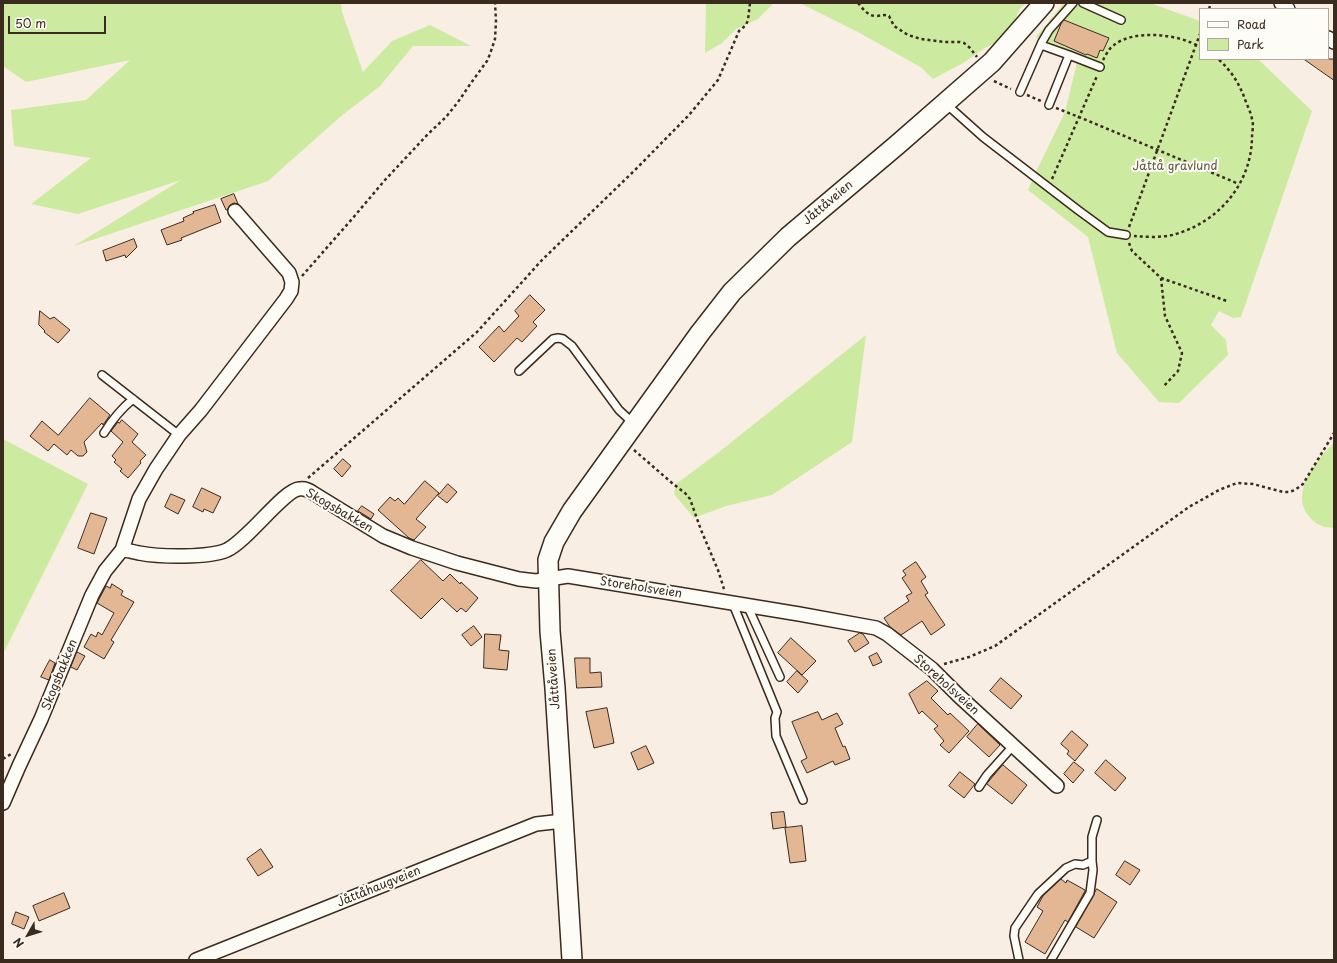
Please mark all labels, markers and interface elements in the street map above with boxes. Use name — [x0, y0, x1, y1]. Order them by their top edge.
scale bar — [10, 8, 108, 34]
legend — [1199, 8, 1329, 60]
text: 50 m — [15, 14, 46, 32]
text: Road — [1237, 15, 1266, 33]
text: Park — [1237, 35, 1264, 53]
park label: Jåttå gravlund — [1132, 160, 1218, 174]
street label: Jåttåveien — [800, 178, 856, 228]
street label: Skogsbakken — [303, 486, 375, 536]
street label: Storeholsveien — [599, 574, 683, 602]
street label: Skogsbakken — [39, 637, 81, 713]
street label: Jåttåveien — [545, 648, 563, 710]
street label: Storeholsveien — [910, 652, 982, 718]
street label: Jåttåhaugveien — [335, 864, 423, 910]
north arrow — [8, 915, 48, 955]
text: N — [9, 934, 28, 952]

